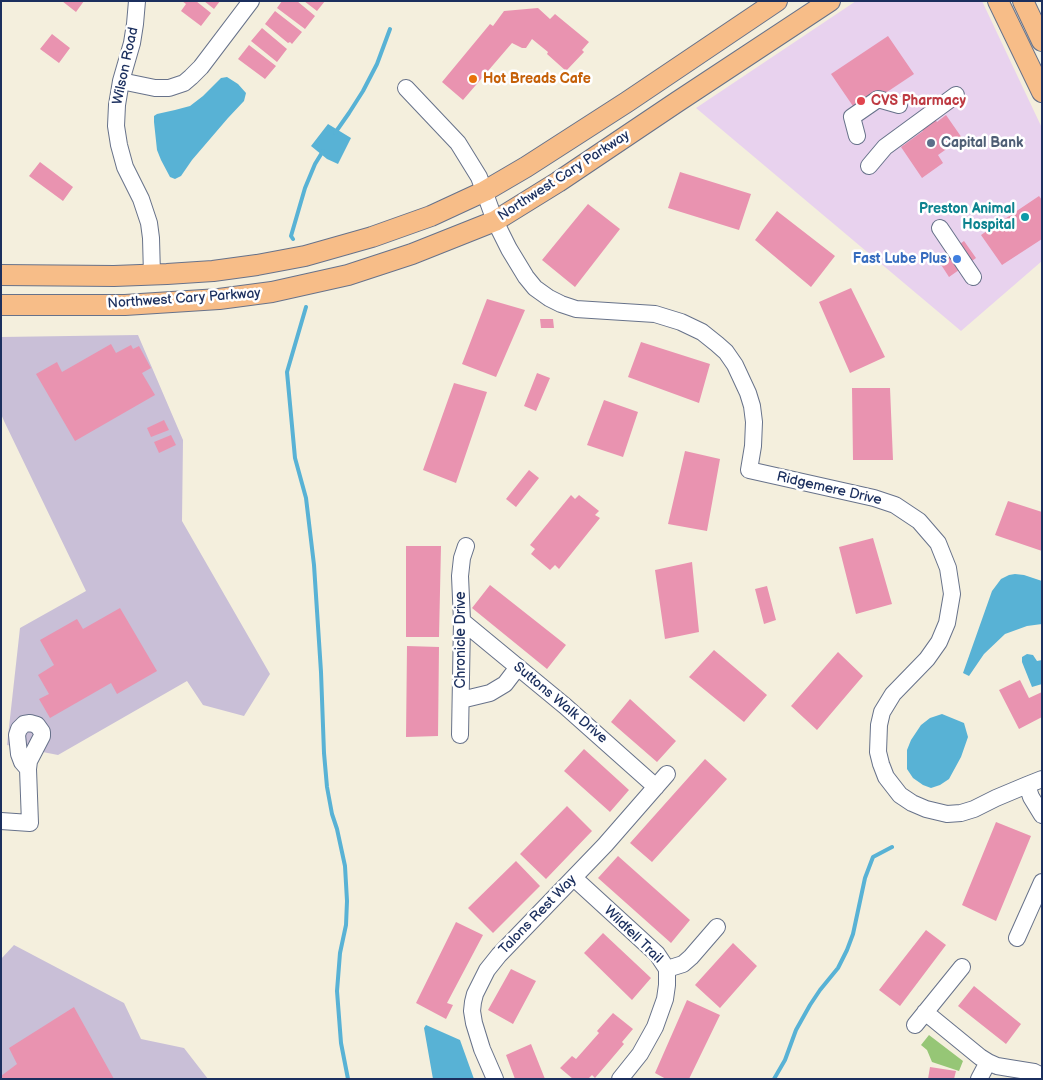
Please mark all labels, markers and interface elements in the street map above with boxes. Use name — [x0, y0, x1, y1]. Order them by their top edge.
street label: Wilson Road — [110, 26, 142, 106]
place label: Hot Breads Cafe — [483, 71, 591, 87]
marker: Hot Breads Cafe — [467, 73, 479, 85]
place label: CVS Pharmacy — [871, 93, 966, 109]
marker: CVS Pharmacy — [855, 95, 867, 107]
street label: Northwest Cary Parkway — [495, 127, 633, 225]
place label: Capital Bank — [941, 135, 1023, 151]
marker: Capital Bank — [925, 137, 937, 149]
place label: Preston Animal Hospital — [919, 201, 1015, 233]
marker: Preston Animal Hospital — [1019, 211, 1031, 223]
place label: Fast Lube Plus — [853, 251, 947, 267]
marker: Fast Lube Plus — [951, 253, 963, 265]
street label: Northwest Cary Parkway — [107, 285, 261, 313]
street label: Ridgemere Drive — [775, 469, 883, 509]
street label: Chronicle Drive — [453, 591, 469, 689]
street label: Suttons Walk Drive — [510, 659, 610, 747]
street label: Talons Rest Way — [496, 872, 580, 958]
street label: Wildfell Trail — [600, 903, 666, 967]

